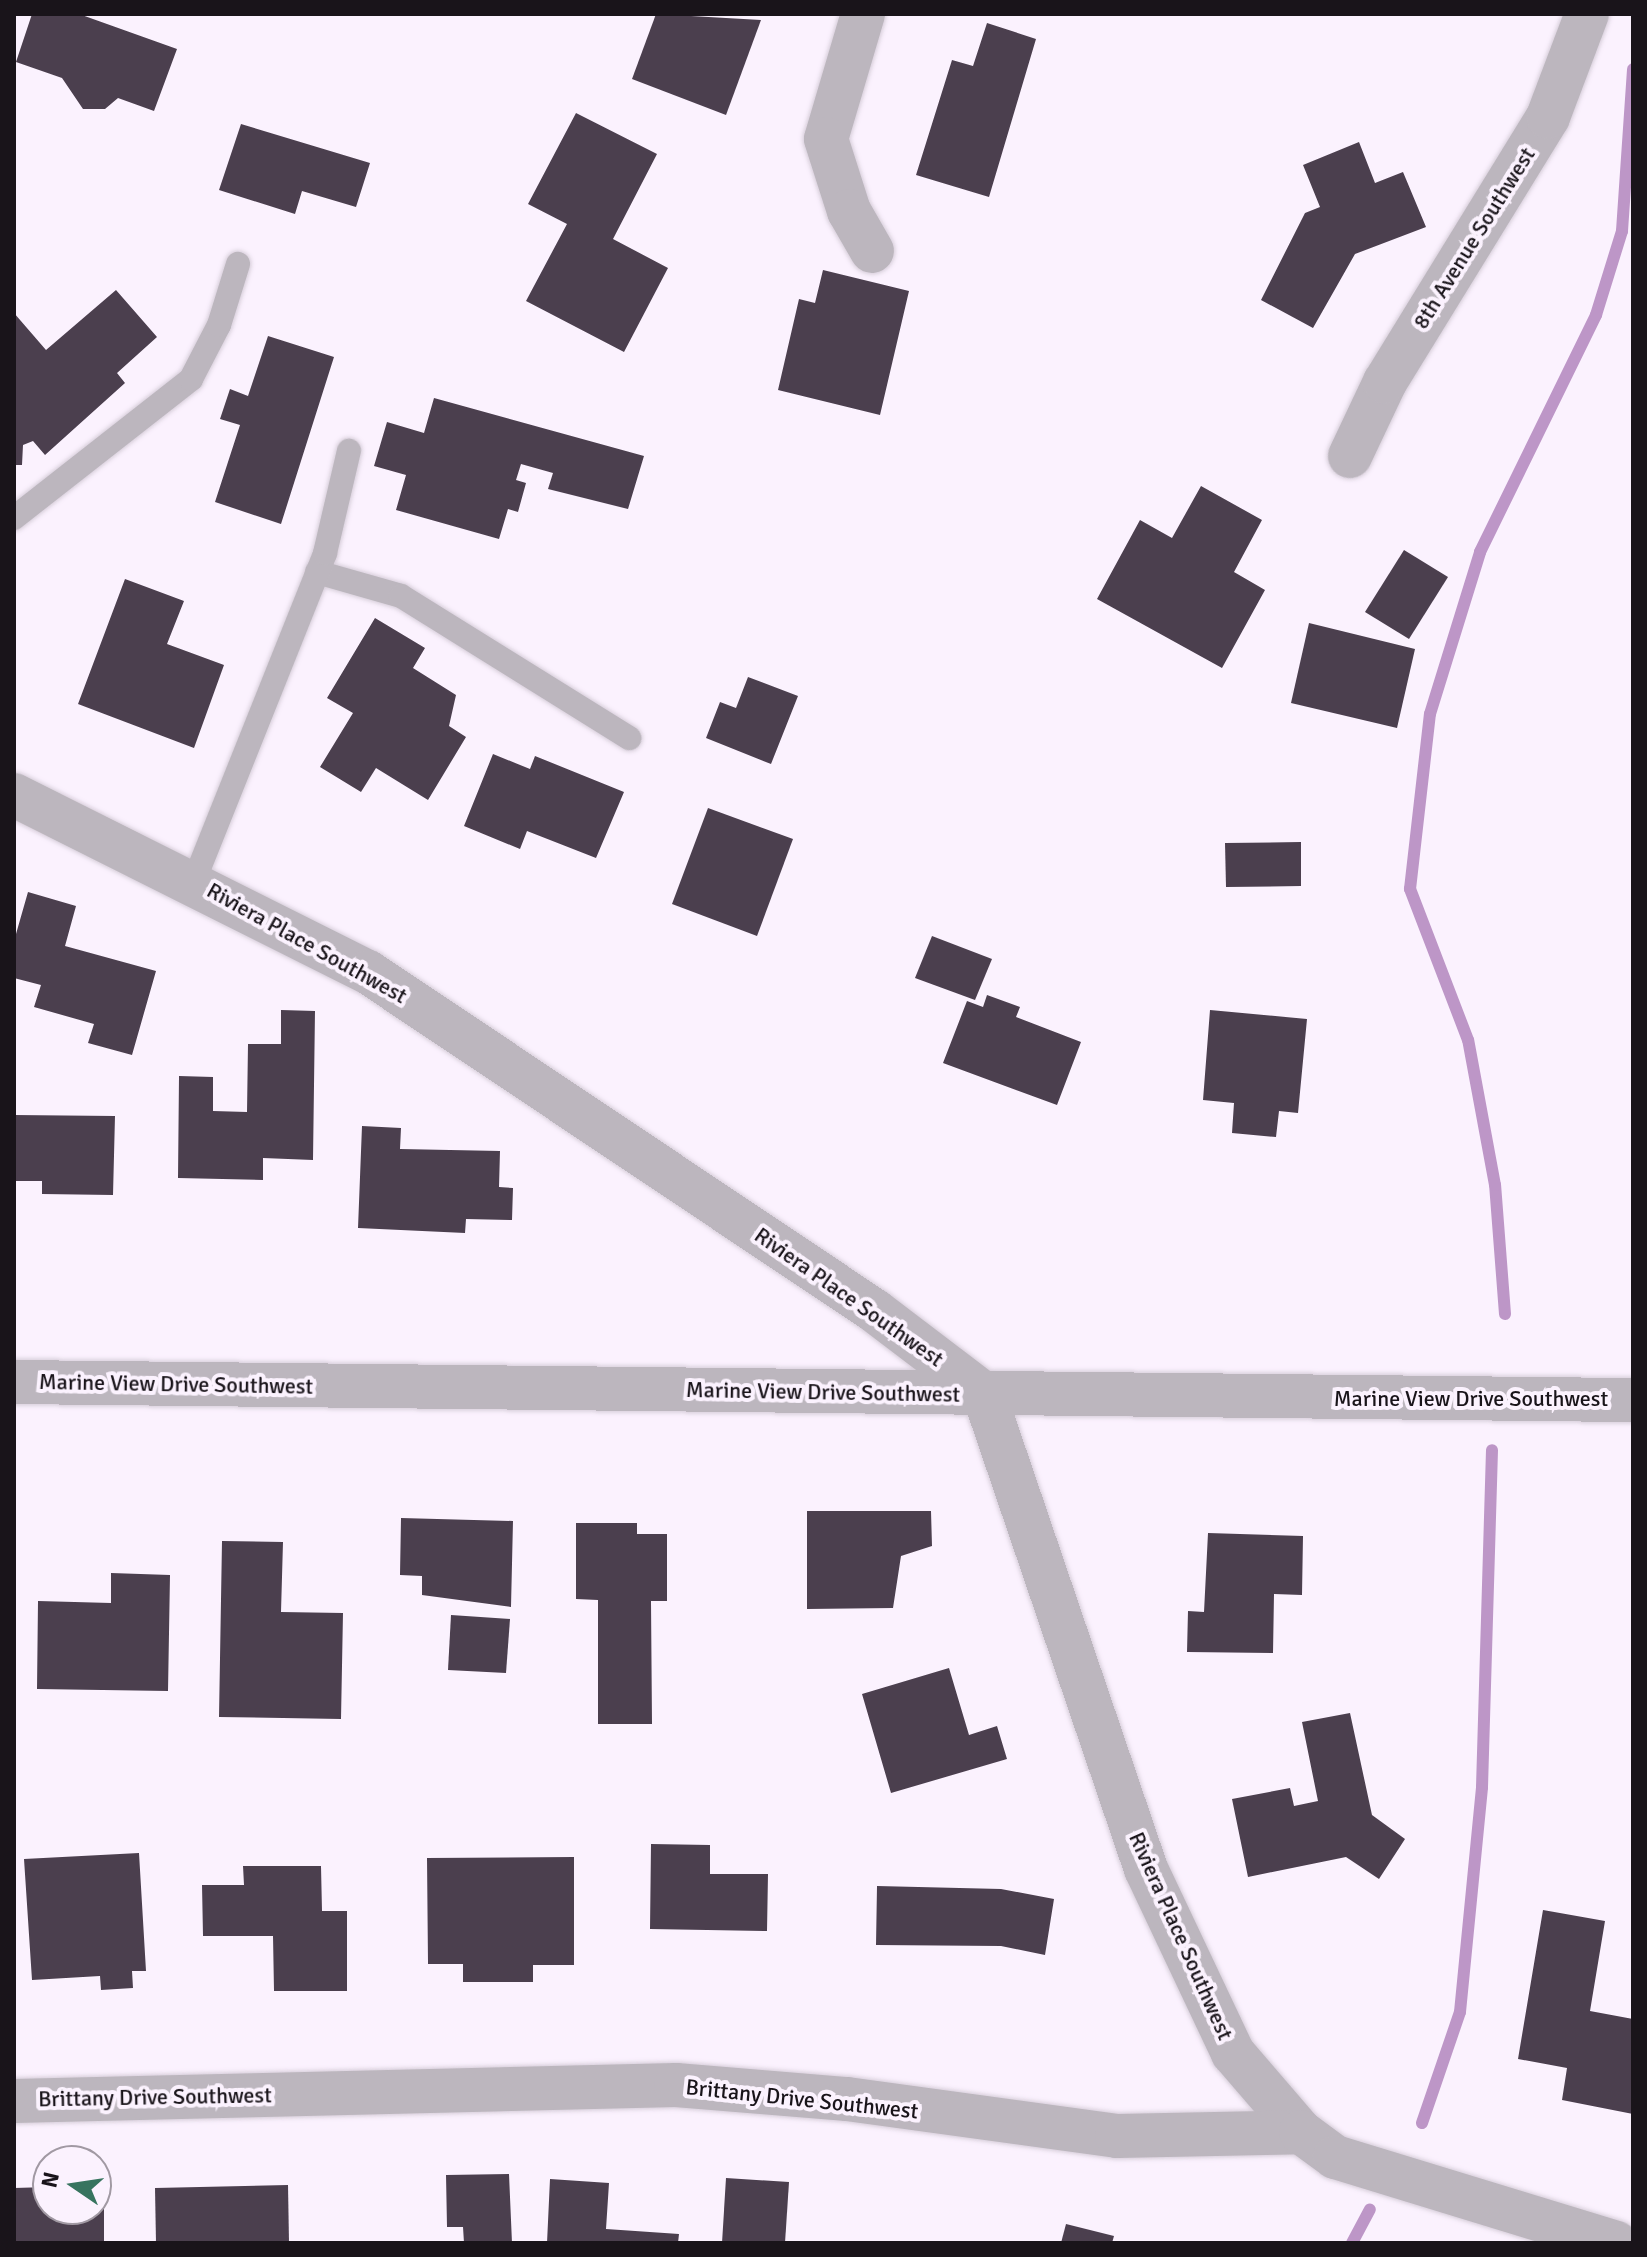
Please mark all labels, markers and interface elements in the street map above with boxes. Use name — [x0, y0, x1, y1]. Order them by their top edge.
street label: 8th Avenue Southwest — [1407, 142, 1541, 334]
street label: Riviera Place Southwest — [202, 877, 412, 1009]
street label: Riviera Place Southwest — [749, 1222, 949, 1372]
street label: Marine View Drive Southwest — [39, 1368, 313, 1400]
street label: Marine View Drive Southwest — [686, 1376, 960, 1408]
street label: Marine View Drive Southwest — [1334, 1386, 1608, 1412]
street label: Riviera Place Southwest — [1123, 1828, 1239, 2044]
street label: Brittany Drive Southwest — [684, 2074, 920, 2124]
street label: Brittany Drive Southwest — [38, 2082, 272, 2112]
north arrow — [32, 2145, 112, 2225]
text: N — [35, 2169, 65, 2190]

